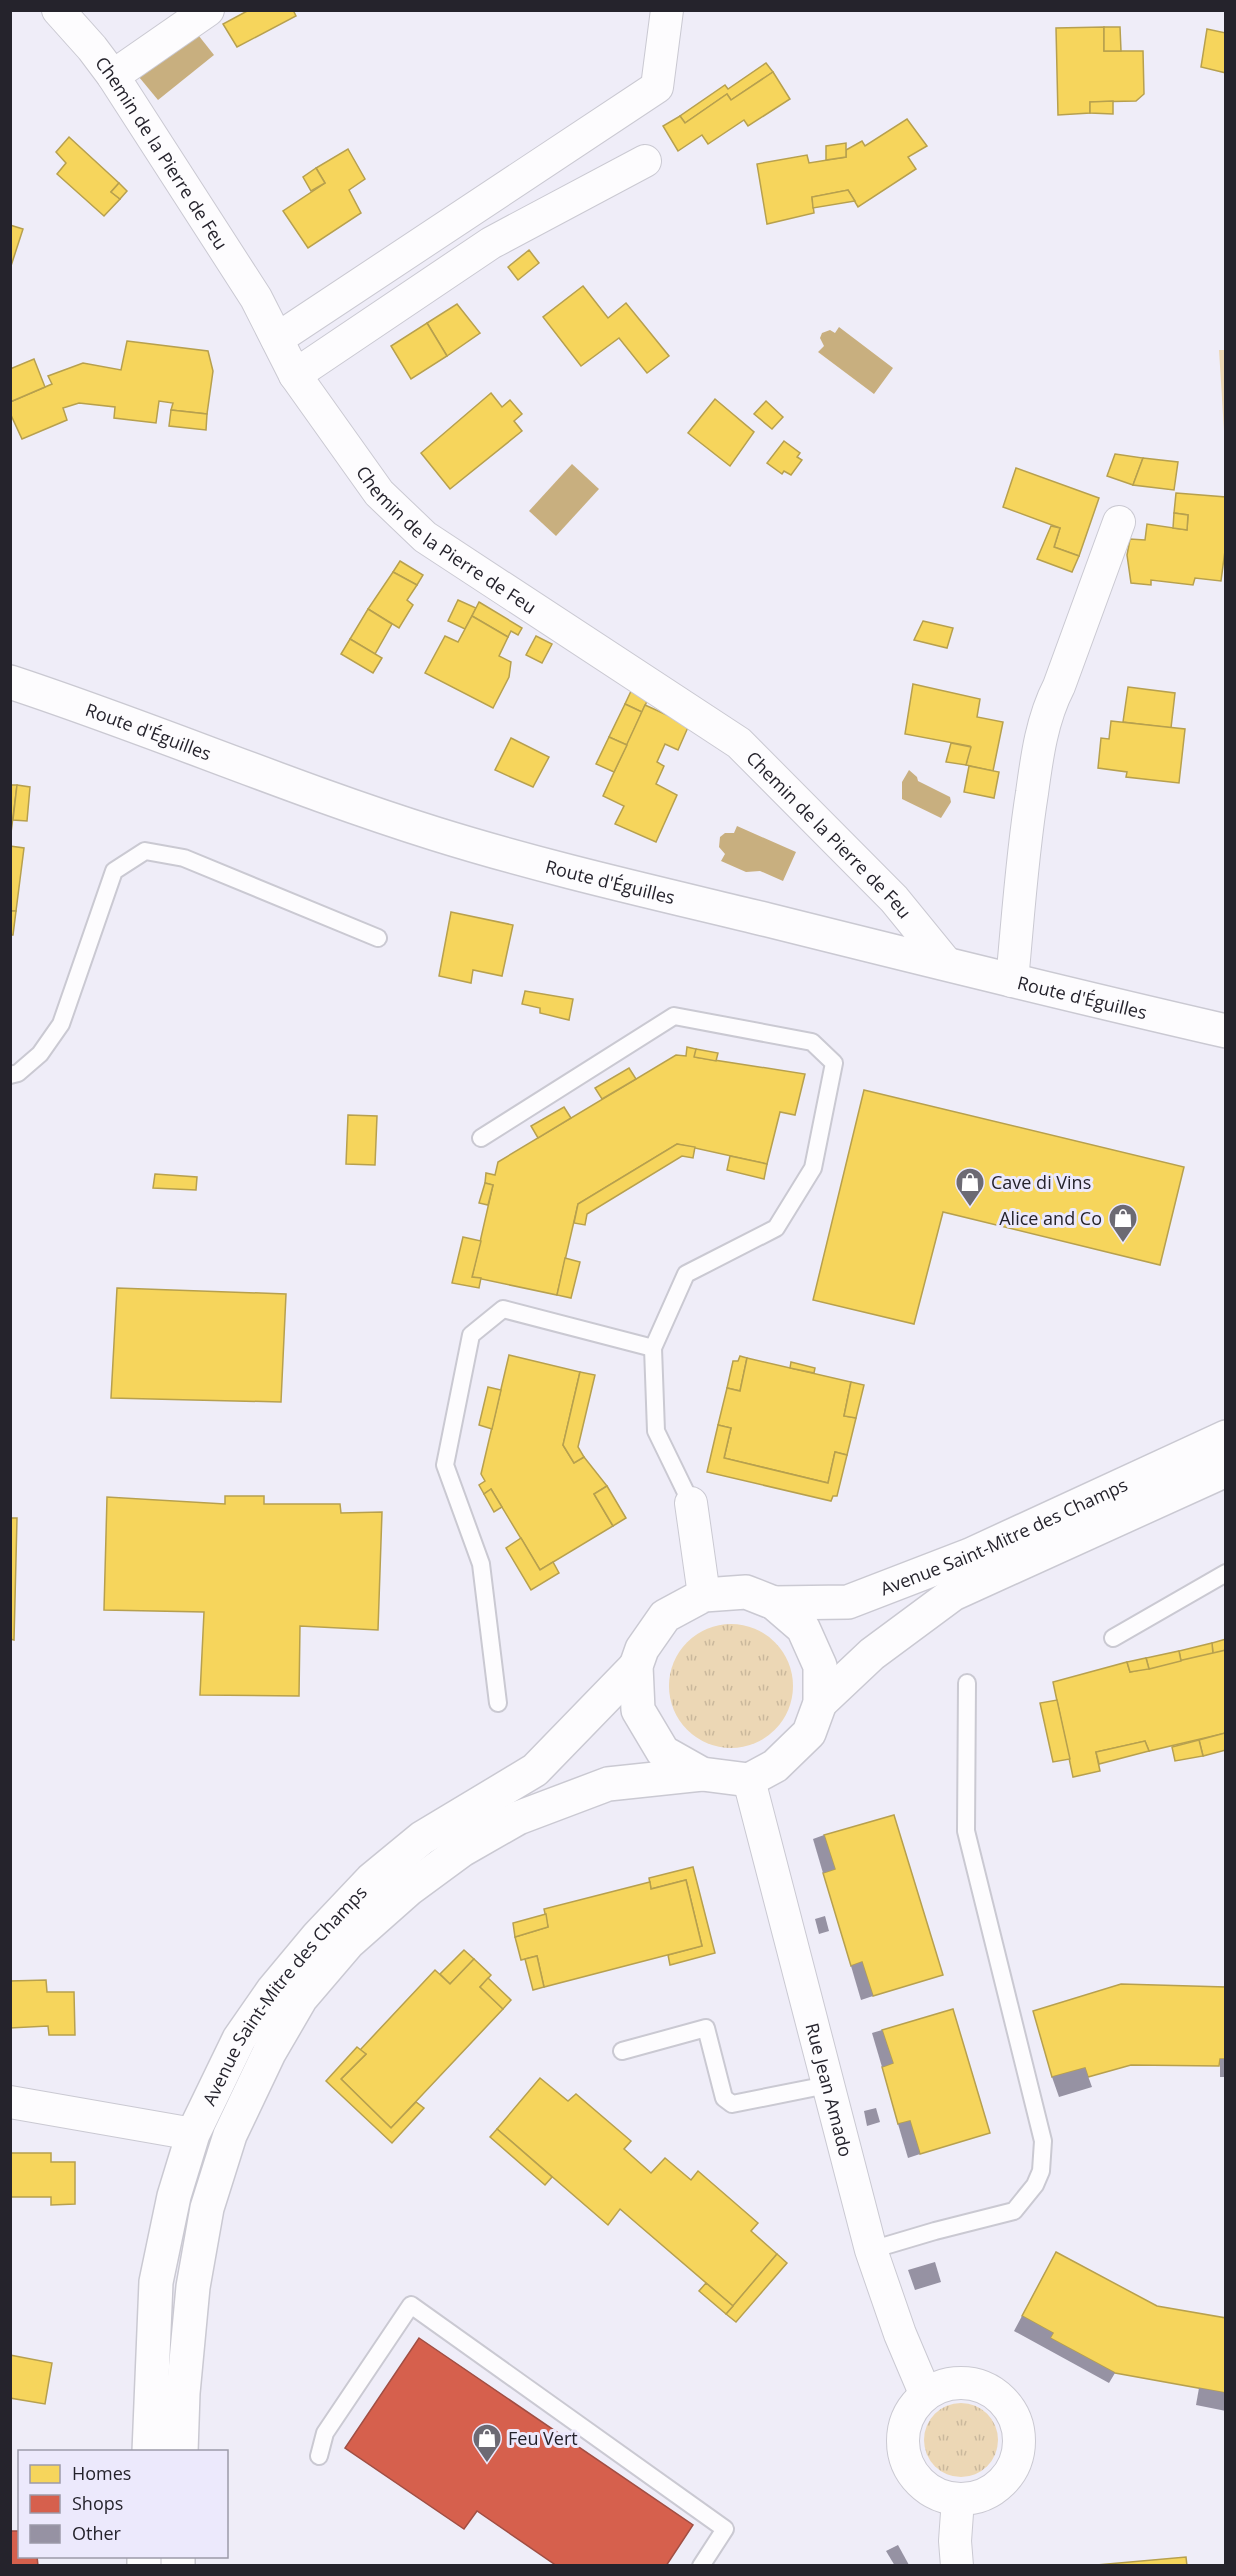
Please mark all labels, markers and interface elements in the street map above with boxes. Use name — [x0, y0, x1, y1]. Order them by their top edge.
street label: Chemin de la Pierre de Feu — [90, 51, 234, 254]
street label: Chemin de la Pierre de Feu — [351, 461, 541, 619]
street label: Route d'Éguilles — [82, 697, 215, 765]
street label: Chemin de la Pierre de Feu — [742, 746, 917, 923]
street label: Route d'Éguilles — [543, 854, 677, 909]
street label: Route d'Éguilles — [1015, 970, 1149, 1024]
shop icon: Cave di Vins — [954, 1166, 986, 1208]
place label: Cave di Vins — [991, 1170, 1091, 1194]
shop icon: Alice and Co — [1107, 1202, 1139, 1244]
place label: Alice and Co — [999, 1206, 1102, 1230]
street label: Avenue Saint-Mitre des Champs — [877, 1472, 1131, 1601]
street label: Avenue Saint-Mitre des Champs — [197, 1880, 372, 2109]
street label: Rue Jean Amado — [801, 2020, 858, 2159]
shop icon: Feu Vert — [471, 2422, 503, 2464]
place label: Feu Vert — [508, 2426, 578, 2450]
legend — [18, 2450, 228, 2558]
text: Homes — [72, 2461, 131, 2485]
text: Shops — [72, 2491, 123, 2515]
text: Other — [72, 2521, 122, 2545]

